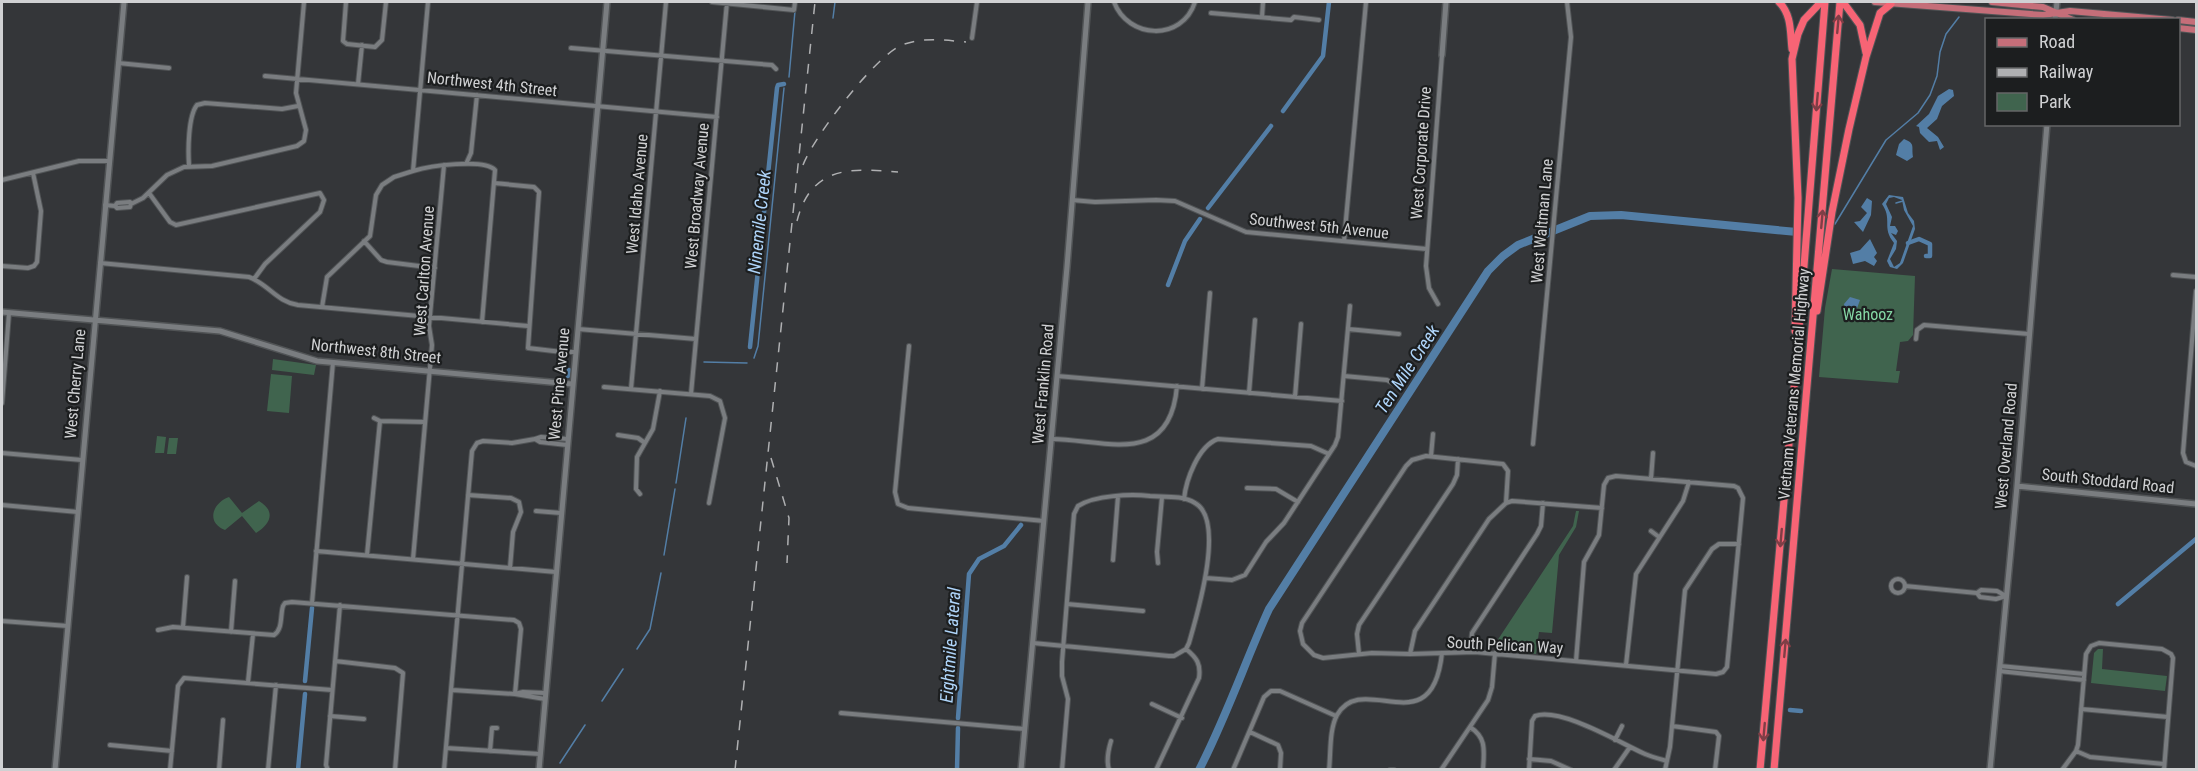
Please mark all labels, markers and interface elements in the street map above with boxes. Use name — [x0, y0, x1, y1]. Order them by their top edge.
one-way arrow — [1833, 15, 1844, 35]
legend — [1985, 18, 2180, 126]
text: Road — [2039, 31, 2075, 52]
text: Railway — [2039, 61, 2094, 82]
street label: Northwest 4th Street — [426, 68, 558, 100]
street label: West Corporate Drive — [1407, 86, 1435, 220]
one-way arrow — [1812, 91, 1823, 111]
text: Park — [2039, 91, 2071, 112]
street label: West Broadway Avenue — [681, 122, 713, 270]
street label: West Idaho Avenue — [622, 133, 652, 255]
street label: West Waltman Lane — [1527, 158, 1557, 284]
water label: Ninemile Creek — [743, 168, 775, 275]
street label: West Carlton Avenue — [410, 205, 438, 337]
street label: Southwest 5th Avenue — [1248, 209, 1390, 243]
one-way arrow — [1817, 209, 1828, 229]
street label: Vietnam Veterans Memorial Highway — [1774, 267, 1814, 501]
park label: Wahooz — [1843, 305, 1893, 324]
water label: Ten Mile Creek — [1370, 320, 1444, 417]
street label: West Franklin Road — [1028, 323, 1058, 445]
street label: West Pine Avenue — [545, 327, 573, 441]
street label: West Cherry Lane — [61, 328, 89, 440]
street label: Northwest 8th Street — [310, 335, 442, 367]
street label: West Overland Road — [1991, 382, 2021, 510]
street label: South Stoddard Road — [2041, 465, 2175, 497]
one-way arrow — [1775, 527, 1786, 547]
water label: Eightmile Lateral — [935, 586, 965, 703]
street label: South Pelican Way — [1446, 632, 1564, 658]
one-way arrow — [1780, 639, 1791, 659]
one-way arrow — [1758, 722, 1769, 742]

